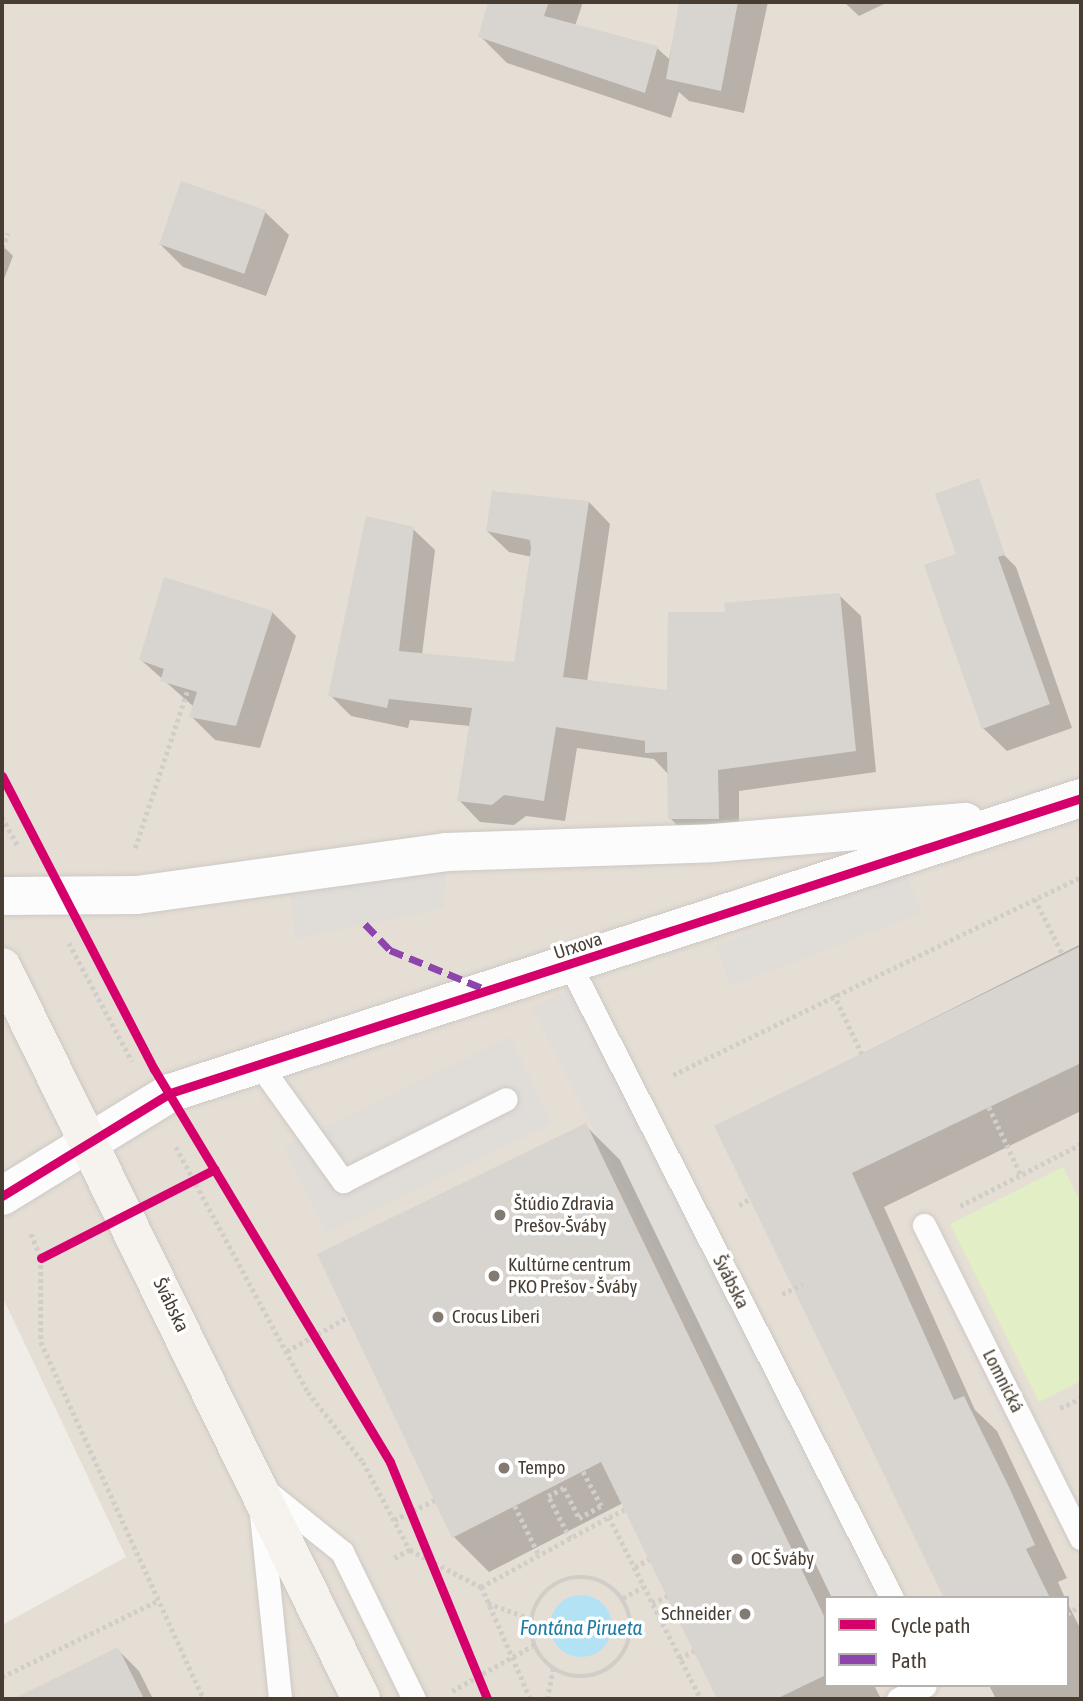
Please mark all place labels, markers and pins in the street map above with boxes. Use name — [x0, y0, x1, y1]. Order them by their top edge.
place label: Štúdio Zdravia Prešov-Šváby — [514, 1193, 614, 1237]
marker: Štúdio Zdravia Prešov-Šváby — [492, 1207, 508, 1223]
place label: Kultúrne centrum PKO Prešov - Šváby — [508, 1254, 637, 1298]
marker: Kultúrne centrum PKO Prešov - Šváby — [486, 1268, 502, 1284]
place label: Crocus Liberi — [452, 1306, 540, 1328]
marker: Crocus Liberi — [430, 1309, 446, 1325]
place label: Tempo — [518, 1457, 565, 1479]
marker: Tempo — [496, 1460, 512, 1476]
place label: OC Šváby — [751, 1548, 814, 1570]
marker: OC Šváby — [729, 1551, 745, 1567]
place label: Schneider — [661, 1603, 731, 1625]
marker: Schneider — [737, 1606, 753, 1622]

